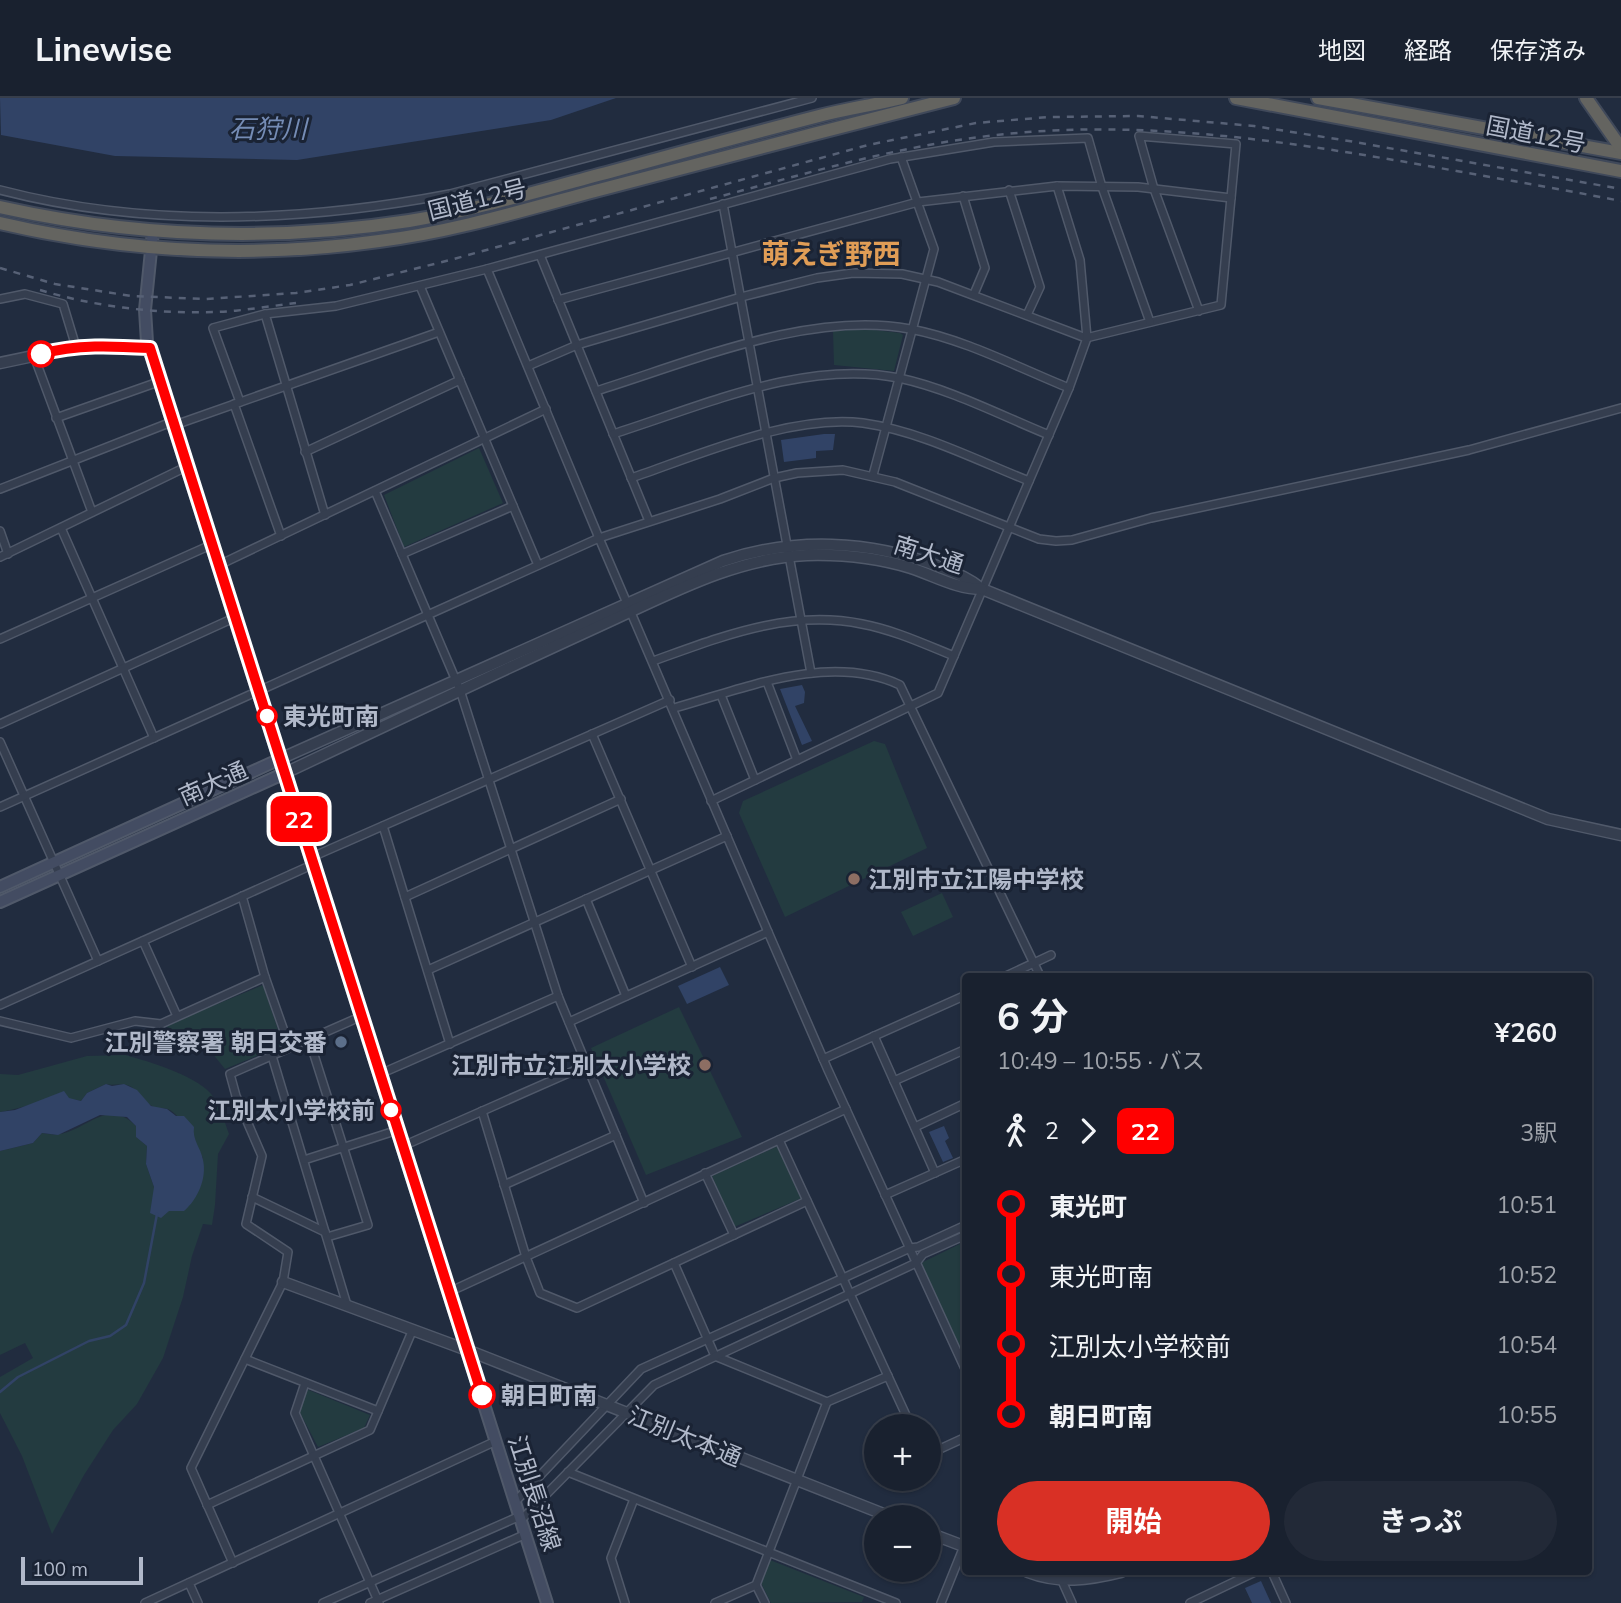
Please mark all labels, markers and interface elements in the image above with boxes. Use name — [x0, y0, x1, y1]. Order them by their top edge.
text: Linewise — [35, 28, 172, 69]
text: 地図 — [1318, 35, 1366, 65]
text: 経路 — [1404, 35, 1452, 65]
text: 保存済み — [1490, 35, 1586, 65]
street label: 国道12号 — [1484, 110, 1588, 158]
water label: 石狩川 — [229, 112, 310, 145]
street label: 国道12号 — [424, 172, 530, 226]
district label: 萌えぎ野西 — [761, 236, 901, 271]
unlabelled marker — [28, 341, 54, 367]
street label: 南大通 — [890, 529, 968, 579]
place label: 東光町南 — [283, 701, 379, 731]
marker: 東光町南 — [257, 706, 277, 726]
street label: 南大通 — [174, 755, 252, 811]
line badge: 22 — [268, 796, 330, 842]
text: 22 — [285, 804, 313, 834]
place label: 江別市立江陽中学校 — [868, 864, 1084, 894]
marker: 江別市立江陽中学校 — [846, 871, 862, 887]
text: 6 分 — [997, 992, 1068, 1040]
text: ¥260 — [1495, 1016, 1557, 1049]
place label: 江別警察署 朝日交番 — [104, 1027, 327, 1057]
marker: 江別警察署 朝日交番 — [333, 1034, 349, 1050]
text: 10:49 – 10:55 · バス — [997, 1046, 1205, 1075]
place label: 江別市立江別太小学校 — [451, 1050, 691, 1080]
marker: 江別市立江別太小学校 — [697, 1057, 713, 1073]
place label: 江別太小学校前 — [207, 1095, 375, 1125]
marker: 江別太小学校前 — [381, 1100, 401, 1120]
icon: walk — [997, 1112, 1035, 1150]
icon: forward — [1069, 1112, 1107, 1150]
text: 2 — [1045, 1116, 1059, 1145]
text: 22 — [1131, 1116, 1160, 1146]
text: 3駅 — [1520, 1118, 1557, 1147]
text: 東光町 — [1049, 1190, 1127, 1223]
text: 10:51 — [1497, 1190, 1557, 1219]
text: 東光町南 — [1049, 1260, 1153, 1293]
text: 10:52 — [1497, 1260, 1557, 1289]
text: 江別太小学校前 — [1049, 1330, 1231, 1363]
text: 10:54 — [1497, 1330, 1557, 1359]
place label: 朝日町南 — [501, 1380, 597, 1410]
marker: 朝日町南 — [469, 1382, 495, 1408]
street label: 江別太本通 — [624, 1400, 746, 1472]
text: 朝日町南 — [1049, 1400, 1153, 1433]
text: 10:55 — [1497, 1400, 1557, 1429]
map controls — [864, 1414, 941, 1582]
button: + — [864, 1414, 941, 1491]
street label: 江別長沼線 — [502, 1431, 568, 1555]
button: 開始 — [997, 1481, 1270, 1561]
button: きっぷ — [1284, 1481, 1557, 1561]
button: − — [864, 1505, 941, 1582]
scale bar — [21, 1554, 144, 1586]
text: 100 m — [32, 1557, 88, 1581]

